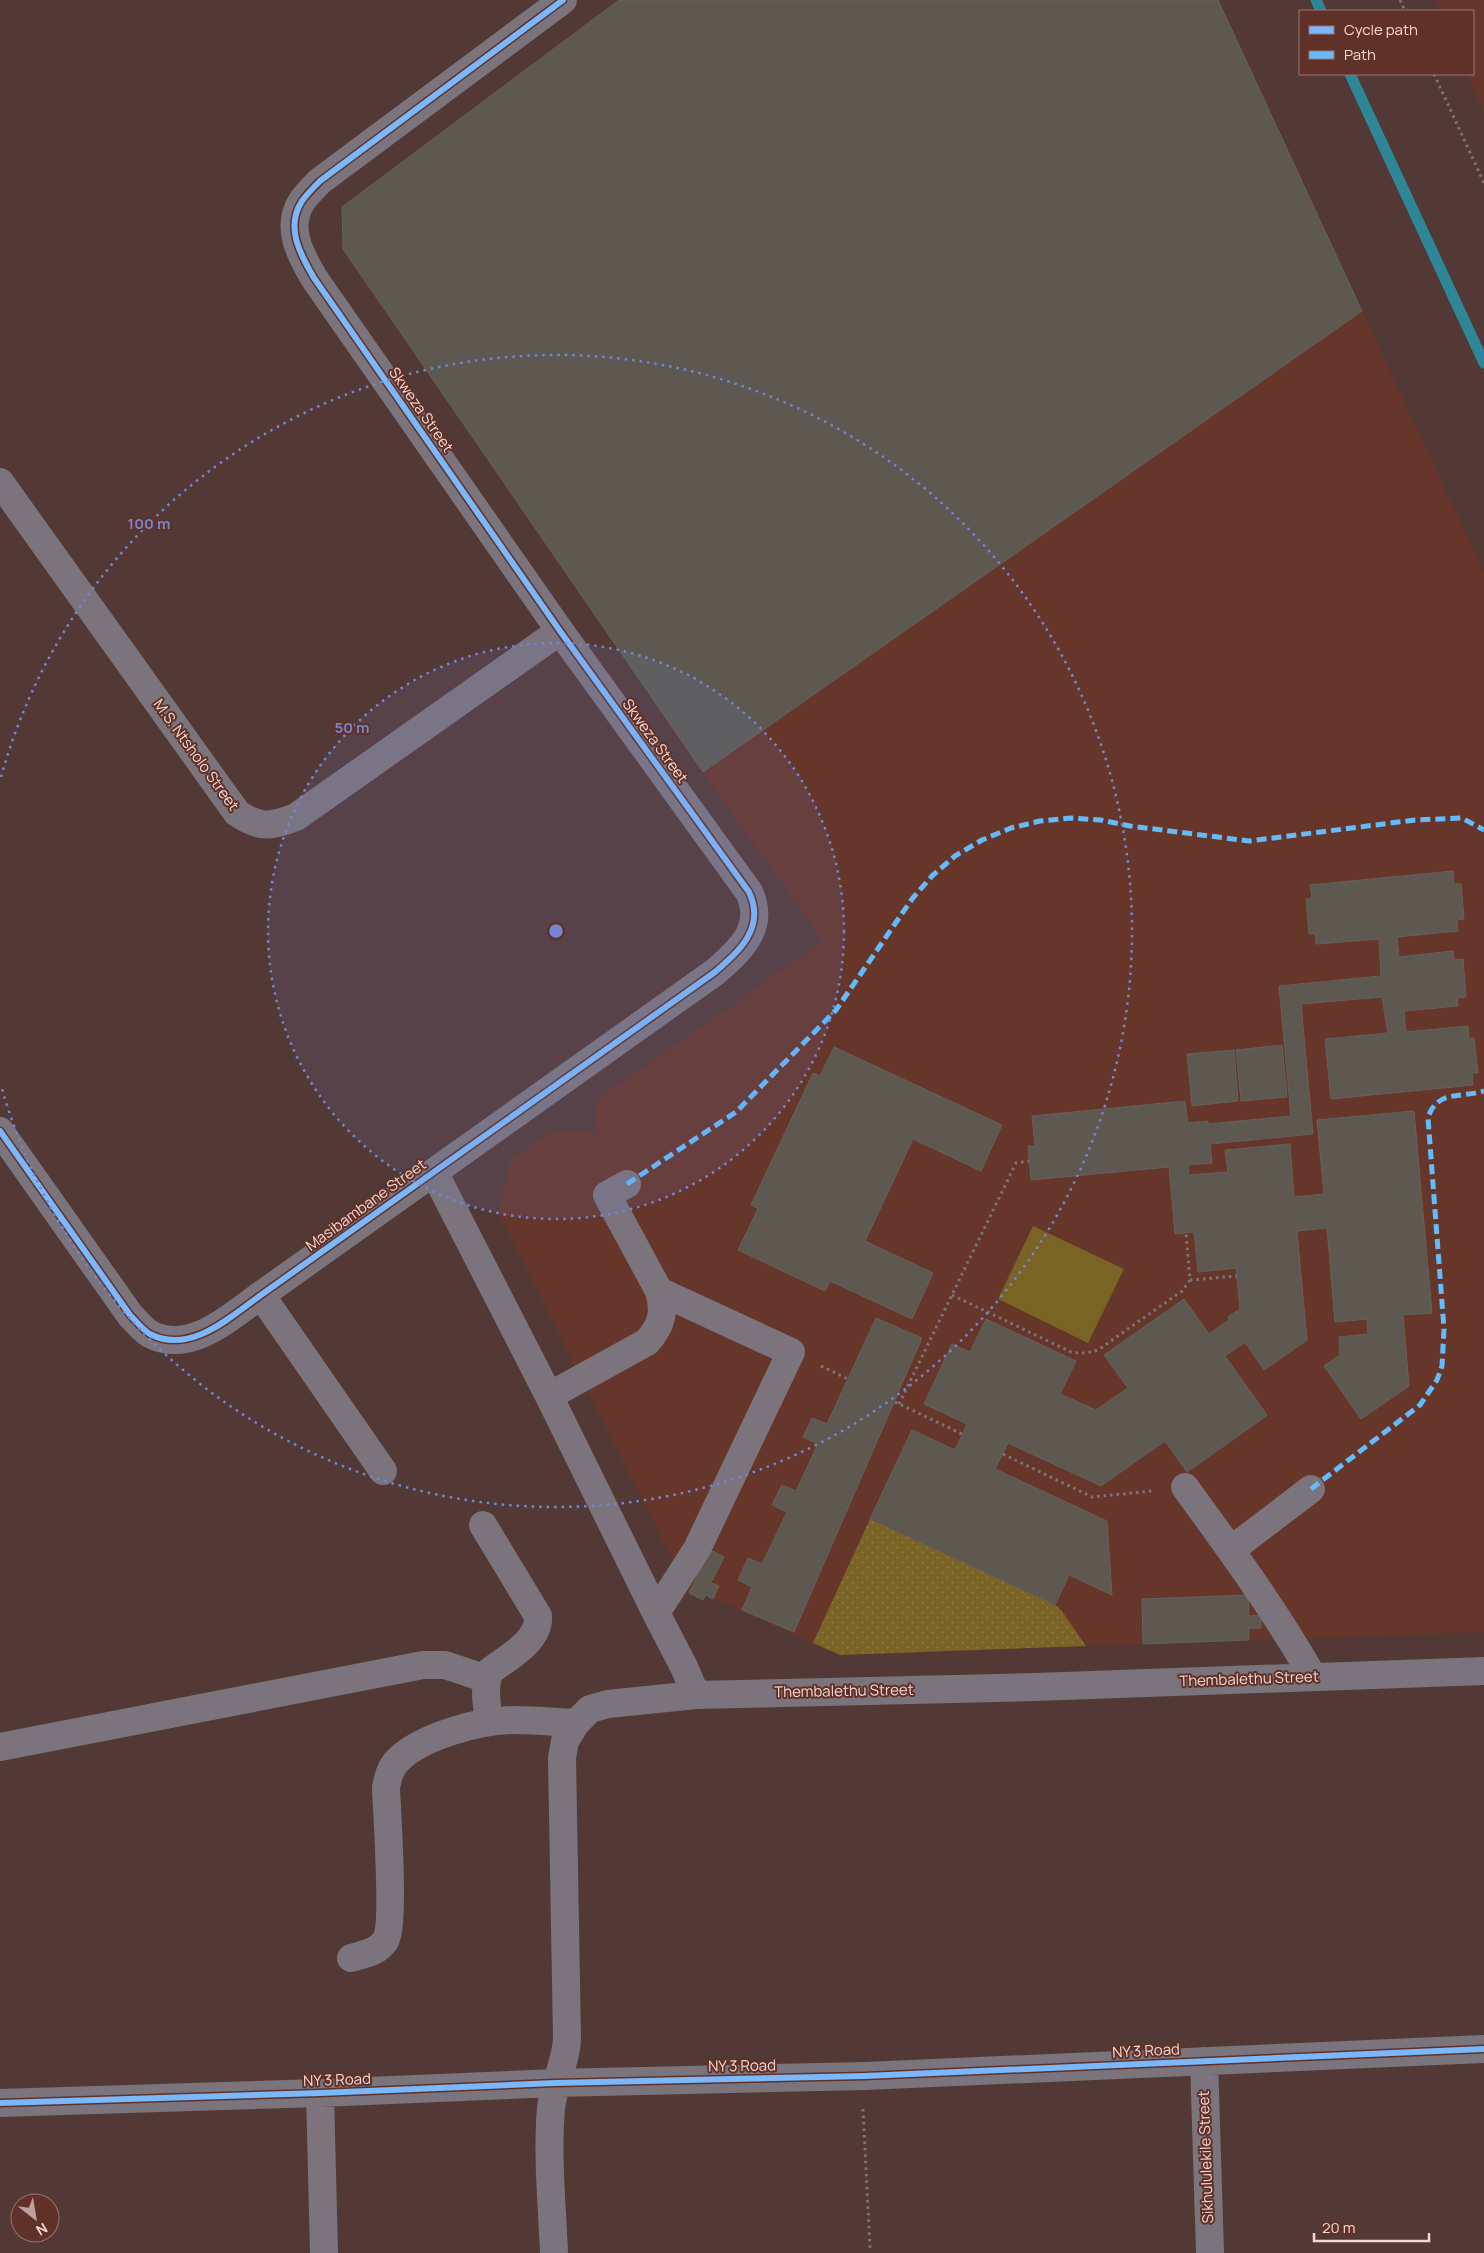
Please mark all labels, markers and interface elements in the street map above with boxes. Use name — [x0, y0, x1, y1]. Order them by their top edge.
legend — [1299, 10, 1474, 75]
text: Cycle path — [1344, 19, 1418, 40]
text: Path — [1344, 44, 1376, 65]
street label: Skweza Street — [384, 363, 459, 457]
text: 100 m — [128, 513, 170, 534]
street label: Skweza Street — [618, 694, 693, 787]
street label: M.S. Ntsholo Street — [149, 695, 244, 815]
text: 50 m — [334, 717, 370, 738]
centre of rings — [547, 922, 565, 940]
street label: Masibambane Street — [301, 1154, 430, 1255]
street label: Thembalethu Street — [1179, 1666, 1319, 1691]
street label: Thembalethu Street — [774, 1679, 914, 1702]
street label: NY 3 Road — [1112, 2038, 1180, 2063]
street label: NY 3 Road — [708, 2054, 776, 2077]
street label: NY 3 Road — [303, 2068, 371, 2091]
street label: Sikhululekile Street — [1193, 2090, 1218, 2224]
north arrow — [10, 2193, 60, 2243]
scale bar — [1314, 2210, 1429, 2242]
text: 20 m — [1322, 2217, 1355, 2238]
text: N — [33, 2219, 51, 2240]

